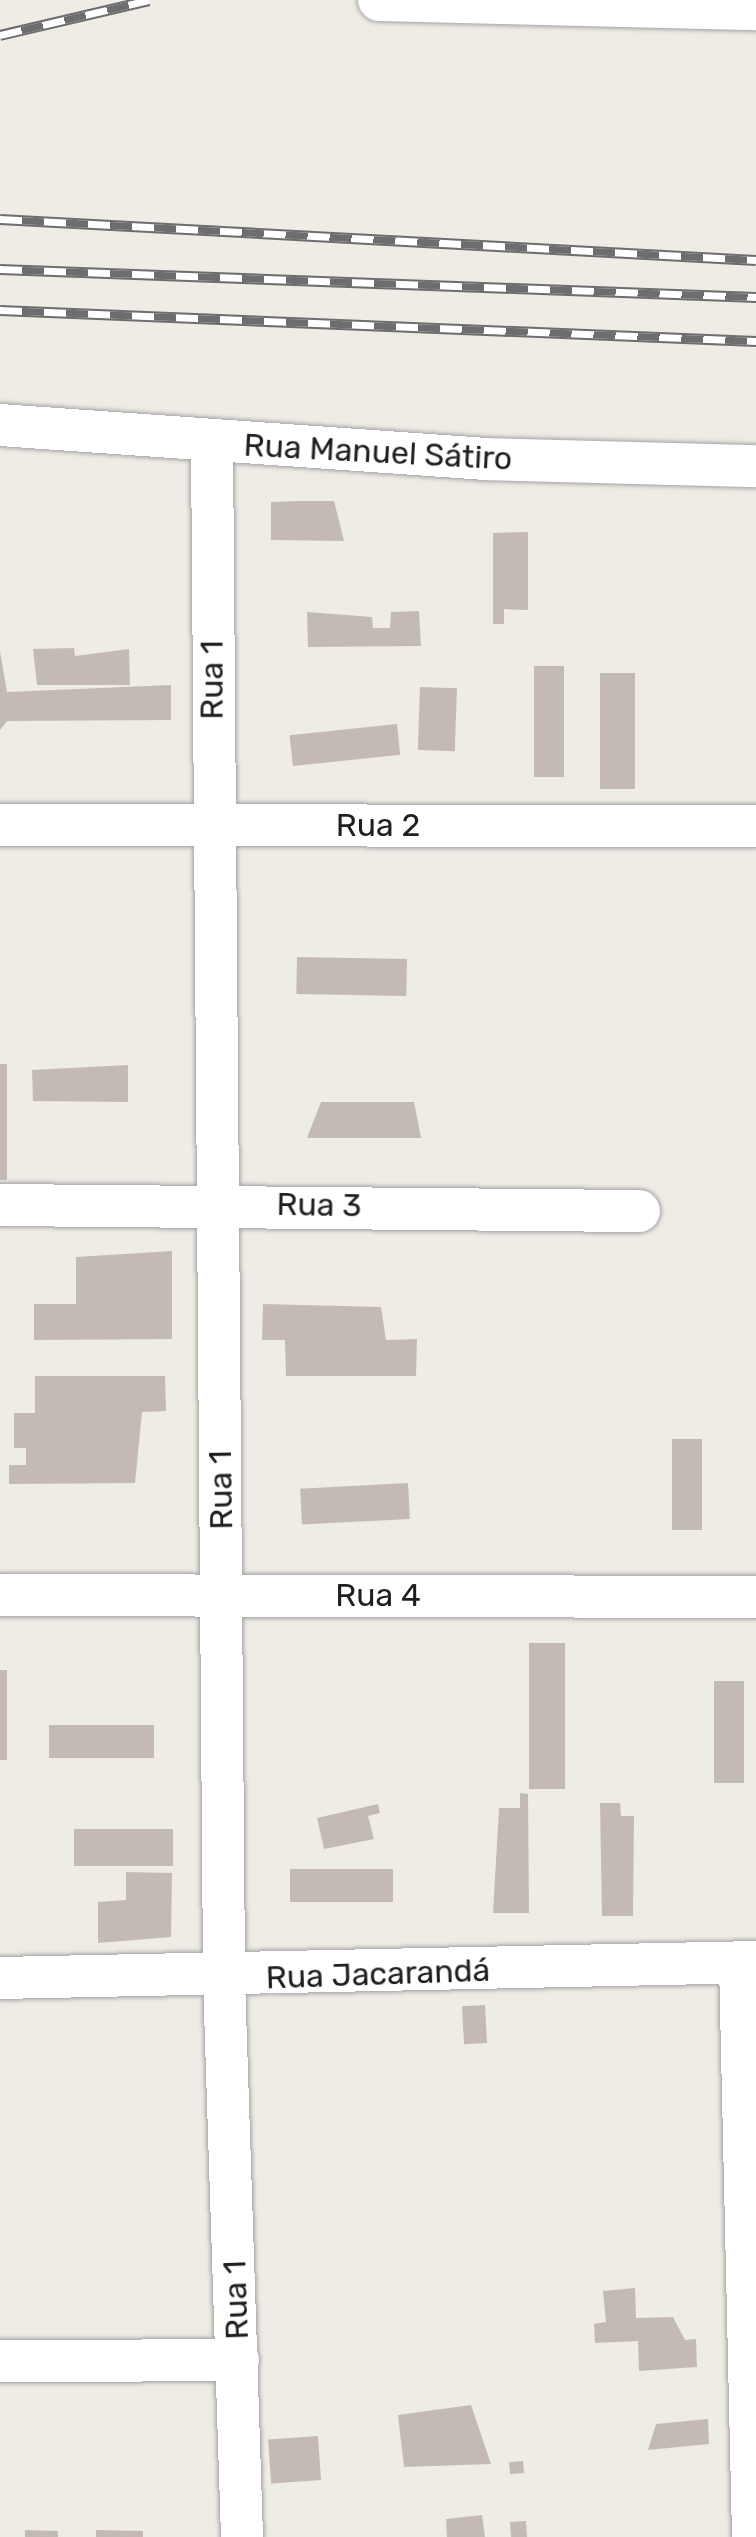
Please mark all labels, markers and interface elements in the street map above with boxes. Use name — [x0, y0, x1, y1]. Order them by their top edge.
street label: Rua Manuel Sátiro — [243, 426, 513, 478]
street label: Rua 1 — [193, 640, 231, 720]
street label: Rua 2 — [336, 806, 420, 844]
street label: Rua 3 — [276, 1185, 362, 1225]
street label: Rua 1 — [201, 1450, 241, 1530]
street label: Rua 4 — [335, 1576, 421, 1614]
street label: Rua Jacarandá — [265, 1951, 491, 1997]
street label: Rua 1 — [215, 2260, 257, 2340]

